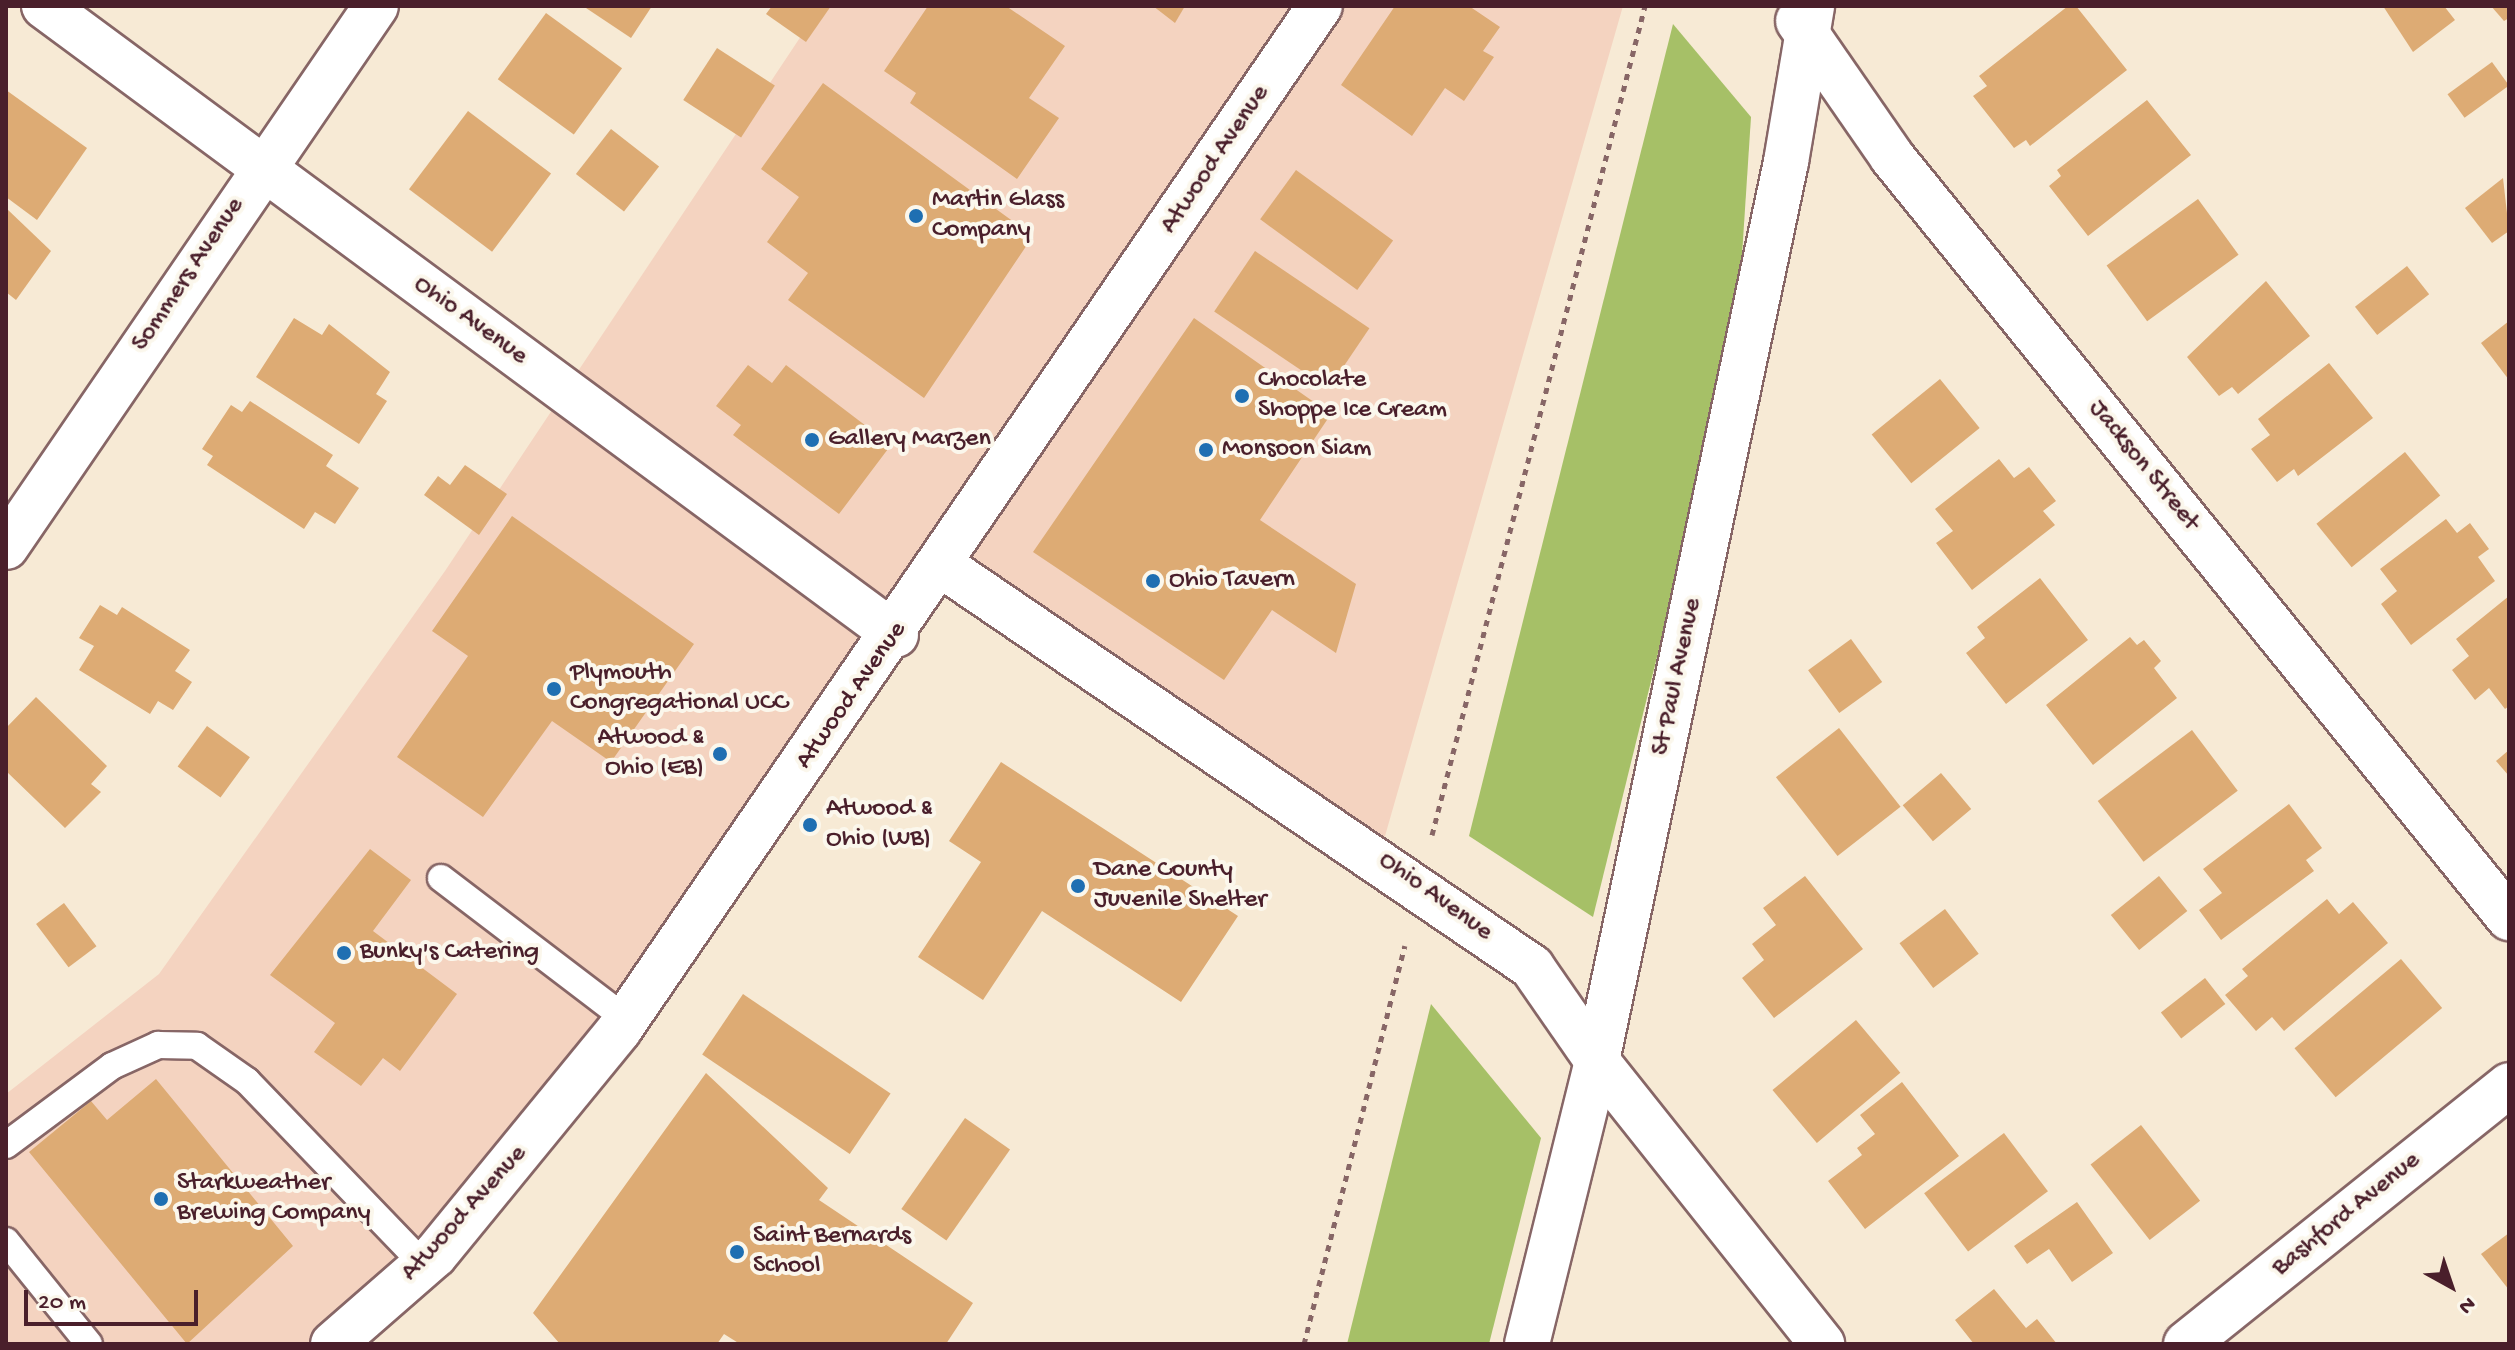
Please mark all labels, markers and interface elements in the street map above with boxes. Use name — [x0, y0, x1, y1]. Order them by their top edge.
street label: Atwood Avenue — [1155, 80, 1277, 240]
place label: Martin Glass Company — [932, 185, 1064, 246]
street label: Sommers Avenue — [126, 192, 252, 358]
marker: Martin Glass Company — [907, 207, 925, 225]
street label: Ohio Avenue — [407, 269, 533, 373]
place label: Chocolate Shoppe Ice Cream — [1258, 365, 1447, 426]
marker: Chocolate Shoppe Ice Cream — [1233, 387, 1251, 405]
street label: Jackson Street — [2081, 394, 2205, 538]
place label: Gallery Marzen — [828, 424, 991, 456]
marker: Gallery Marzen — [803, 431, 821, 449]
place label: Monsoon Siam — [1222, 434, 1372, 466]
marker: Monsoon Siam — [1197, 441, 1215, 459]
place label: Ohio Tavern — [1169, 565, 1295, 597]
marker: Ohio Tavern — [1144, 572, 1162, 590]
street label: St Paul Avenue — [1646, 596, 1710, 758]
street label: Atwood Avenue — [790, 616, 914, 776]
place label: Plymouth Congregational UCC — [570, 658, 788, 720]
marker: Plymouth Congregational UCC — [545, 680, 563, 698]
place label: Atwood & Ohio (EB) — [598, 723, 704, 784]
marker: Atwood & Ohio (EB) — [711, 745, 729, 763]
place label: Atwood & Ohio (WB) — [826, 794, 932, 856]
marker: Atwood & Ohio (WB) — [801, 816, 819, 834]
street label: Ohio Avenue — [1372, 845, 1498, 949]
place label: Dane County Juvenile Shelter — [1094, 855, 1267, 916]
marker: Dane County Juvenile Shelter — [1069, 877, 1087, 895]
place label: Bunky's Catering — [360, 937, 539, 969]
marker: Bunky's Catering — [335, 944, 353, 962]
street label: Atwood Avenue — [396, 1139, 534, 1289]
street label: Bashford Avenue — [2267, 1146, 2427, 1284]
place label: Starkweather Brewing Company — [177, 1168, 370, 1230]
marker: Starkweather Brewing Company — [152, 1190, 170, 1208]
place label: Saint Bernards School — [753, 1221, 911, 1282]
marker: Saint Bernards School — [728, 1243, 746, 1261]
north arrow — [2411, 1246, 2491, 1326]
scale bar — [28, 1274, 202, 1324]
text: 20 m — [38, 1289, 86, 1318]
text: N — [2453, 1290, 2480, 1319]

